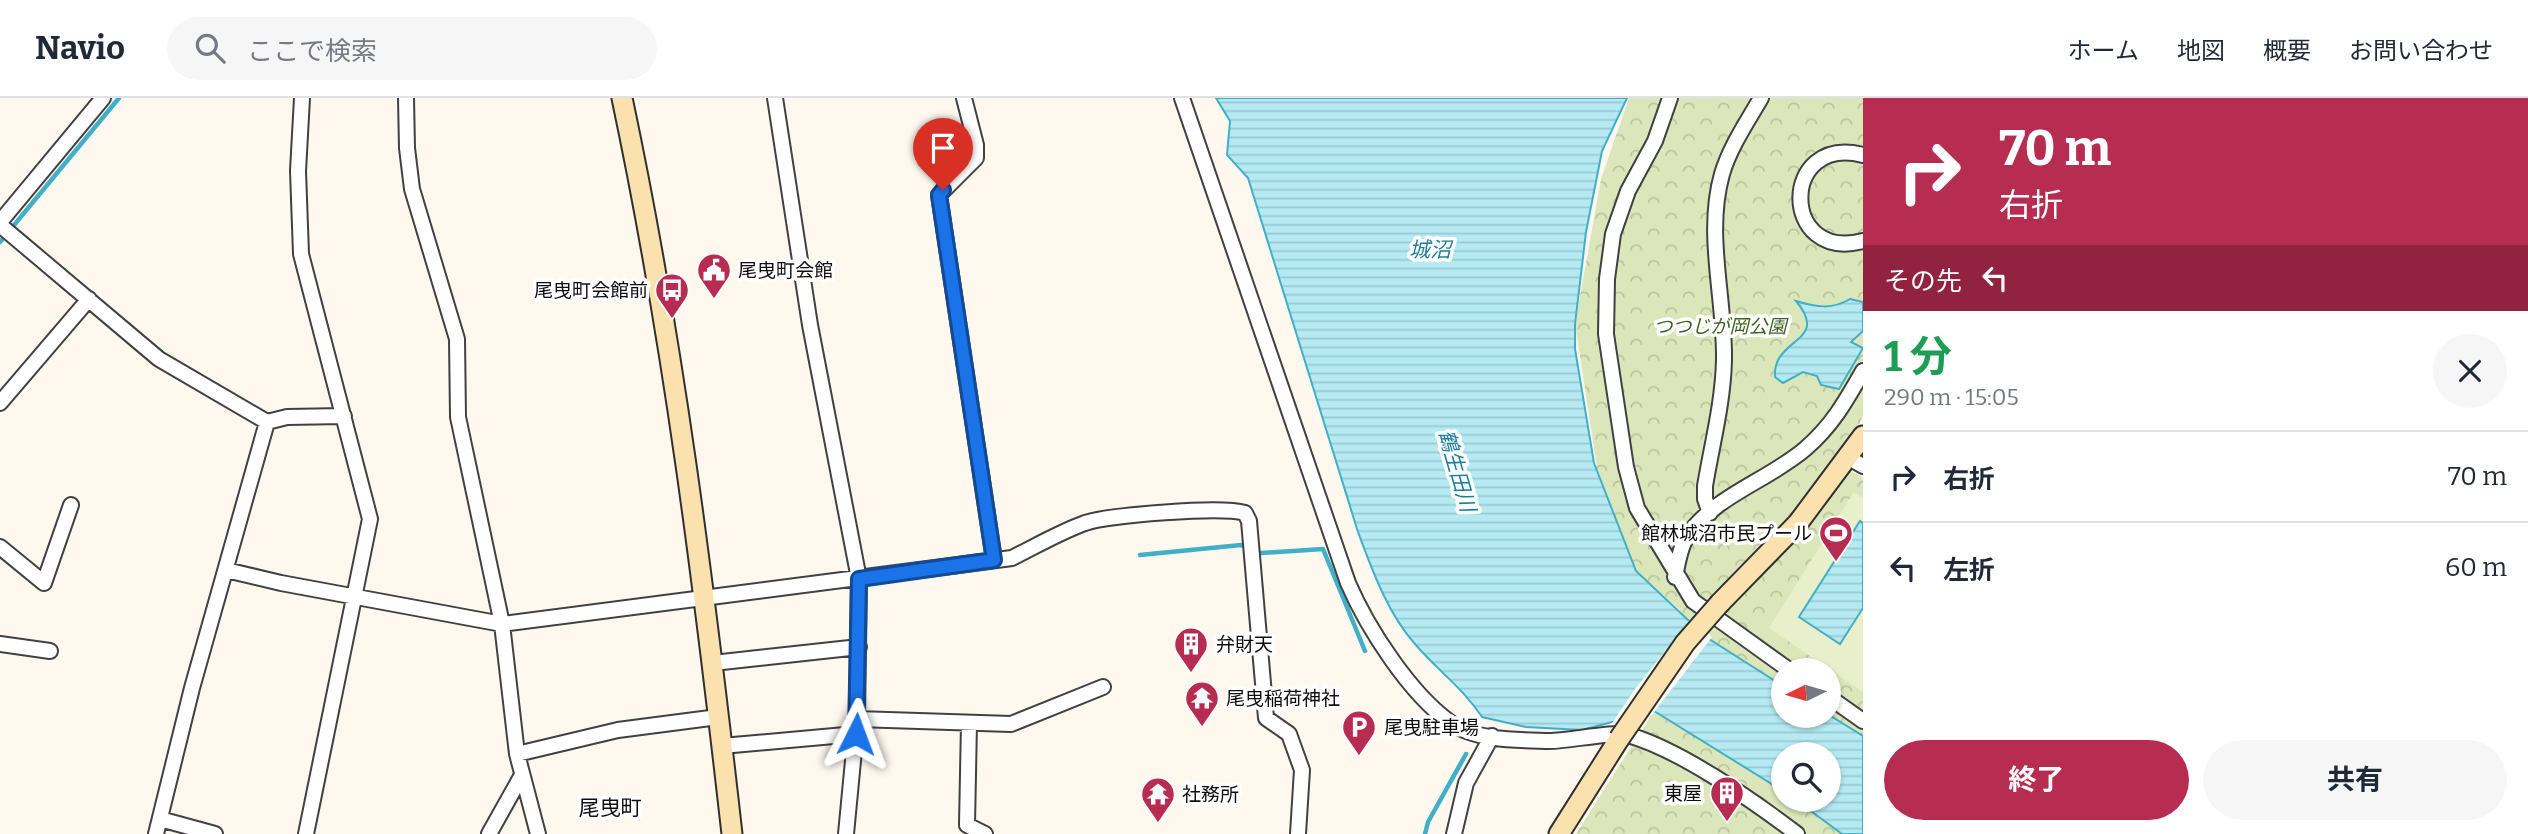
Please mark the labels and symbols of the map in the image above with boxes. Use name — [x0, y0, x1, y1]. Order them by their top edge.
pin — [913, 118, 973, 190]
water label: 城沼 — [1409, 237, 1454, 263]
public building icon: 尾曳町会館 — [695, 251, 733, 300]
place label: 尾曳町会館 — [738, 259, 833, 282]
bus stop icon: 尾曳町会館前 — [653, 271, 691, 320]
place label: 尾曳町会館前 — [534, 279, 648, 302]
park label: つつじが岡公園 — [1653, 315, 1789, 338]
water label: 鶴生田川 — [1433, 427, 1482, 517]
sports icon: 館林城沼市民プール — [1817, 514, 1855, 563]
place label: 館林城沼市民プール — [1641, 522, 1812, 545]
building icon: 弁財天 — [1172, 625, 1210, 674]
place label: 弁財天 — [1216, 633, 1273, 656]
north arrow — [1771, 658, 1841, 728]
temple icon: 尾曳稲荷神社 — [1183, 679, 1221, 728]
place label: 尾曳稲荷神社 — [1226, 687, 1340, 710]
position arrow — [819, 697, 893, 771]
parking icon: 尾曳駐車場 — [1340, 708, 1378, 757]
place label: 尾曳駐車場 — [1384, 716, 1479, 739]
building icon: 東屋 — [1708, 774, 1746, 823]
temple icon: 社務所 — [1139, 775, 1177, 824]
place label: 東屋 — [1664, 782, 1702, 805]
place label: 社務所 — [1182, 783, 1239, 806]
district label: 尾曳町 — [579, 795, 642, 821]

